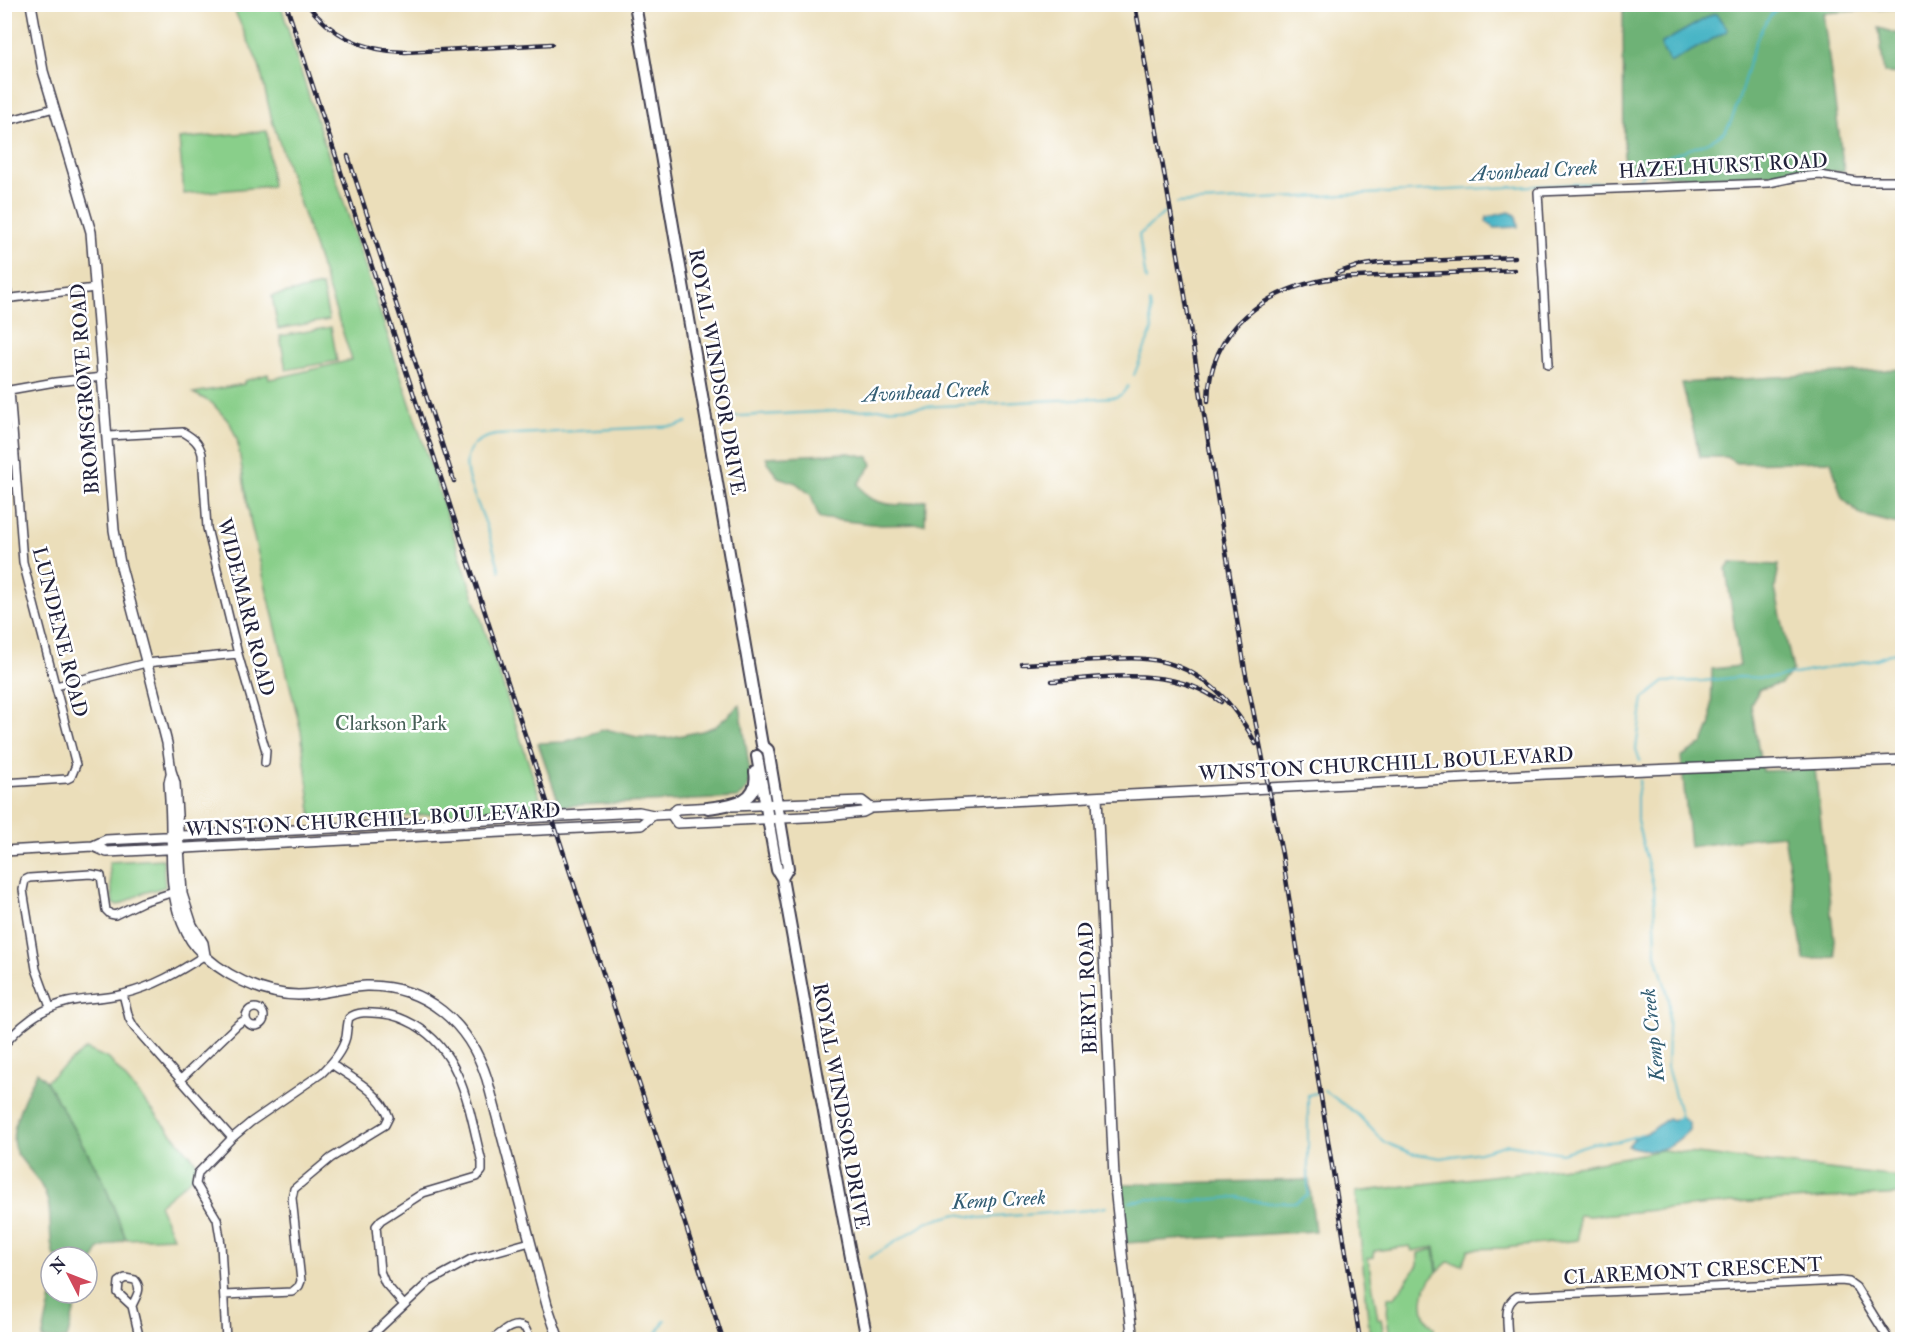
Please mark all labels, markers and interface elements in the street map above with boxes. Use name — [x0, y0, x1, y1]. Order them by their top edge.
street label: HAZELHURST ROAD — [1618, 148, 1828, 184]
water label: Avonhead Creek — [1468, 154, 1598, 188]
street label: ROYAL WINDSOR DRIVE — [683, 247, 751, 497]
street label: BROMSGROVE ROAD — [65, 283, 105, 495]
water label: Avonhead Creek — [860, 375, 990, 409]
street label: WIDEMARR ROAD — [212, 514, 280, 699]
street label: LUNDENE ROAD — [27, 544, 93, 720]
park label: Clarkson Park — [335, 711, 448, 736]
street label: WINSTON CHURCHILL BOULEVARD — [1197, 742, 1574, 786]
street label: WINSTON CHURCHILL BOULEVARD — [184, 798, 561, 842]
street label: BERYL ROAD — [1073, 921, 1103, 1055]
street label: ROYAL WINDSOR DRIVE — [807, 981, 875, 1231]
water label: Kemp Creek — [1635, 987, 1671, 1084]
water label: Kemp Creek — [950, 1184, 1047, 1216]
north arrow — [39, 1245, 99, 1305]
street label: CLAREMONT CRESCENT — [1563, 1252, 1823, 1290]
text: N — [46, 1253, 71, 1278]

